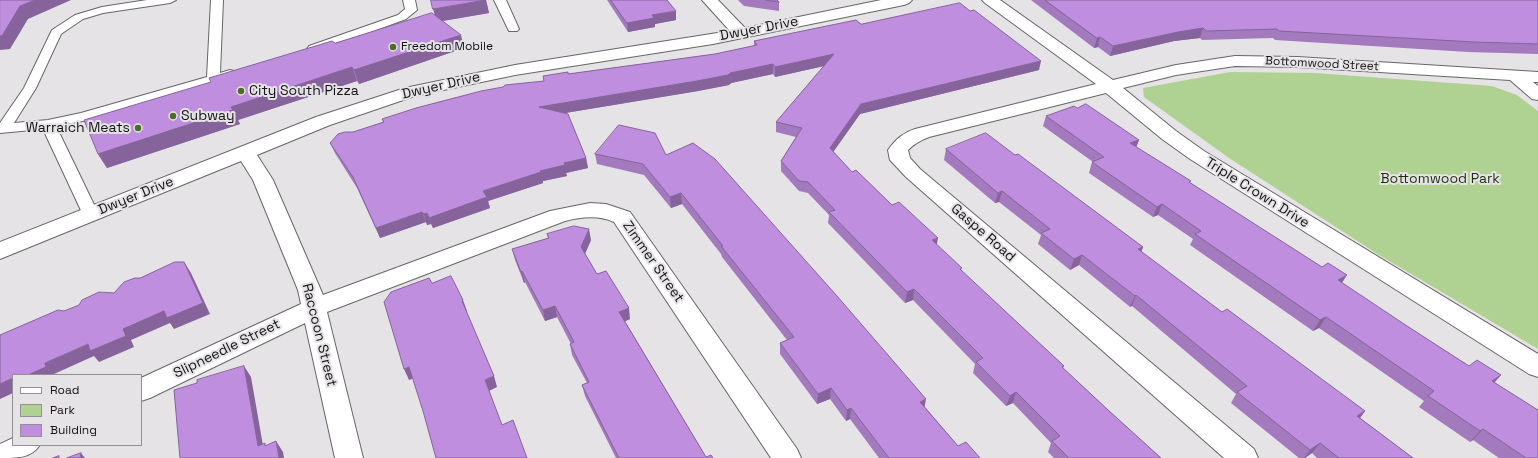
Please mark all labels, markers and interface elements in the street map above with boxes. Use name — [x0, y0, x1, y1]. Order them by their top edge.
street label: Dwyer Drive — [718, 13, 800, 45]
place label: Freedom Mobile — [401, 40, 493, 54]
marker: Freedom Mobile — [388, 42, 398, 52]
street label: Bottomwood Street — [1265, 54, 1379, 74]
street label: Dwyer Drive — [400, 69, 482, 103]
place label: City South Pizza — [249, 83, 359, 99]
marker: City South Pizza — [236, 86, 246, 96]
place label: Subway — [181, 108, 235, 124]
marker: Subway — [168, 111, 178, 121]
place label: Warraich Meats — [26, 120, 130, 136]
marker: Warraich Meats — [133, 123, 143, 133]
street label: Triple Crown Drive — [1202, 154, 1312, 232]
park label: Bottomwood Park — [1380, 171, 1500, 187]
street label: Dwyer Drive — [96, 173, 176, 219]
street label: Gaspe Road — [947, 200, 1019, 266]
street label: Zimmer Street — [619, 218, 687, 306]
street label: Raccoon Street — [298, 282, 340, 388]
street label: Slipneedle Street — [171, 316, 283, 382]
legend — [12, 374, 142, 446]
text: Road — [50, 382, 79, 398]
text: Park — [50, 402, 75, 418]
text: Building — [50, 422, 97, 438]

